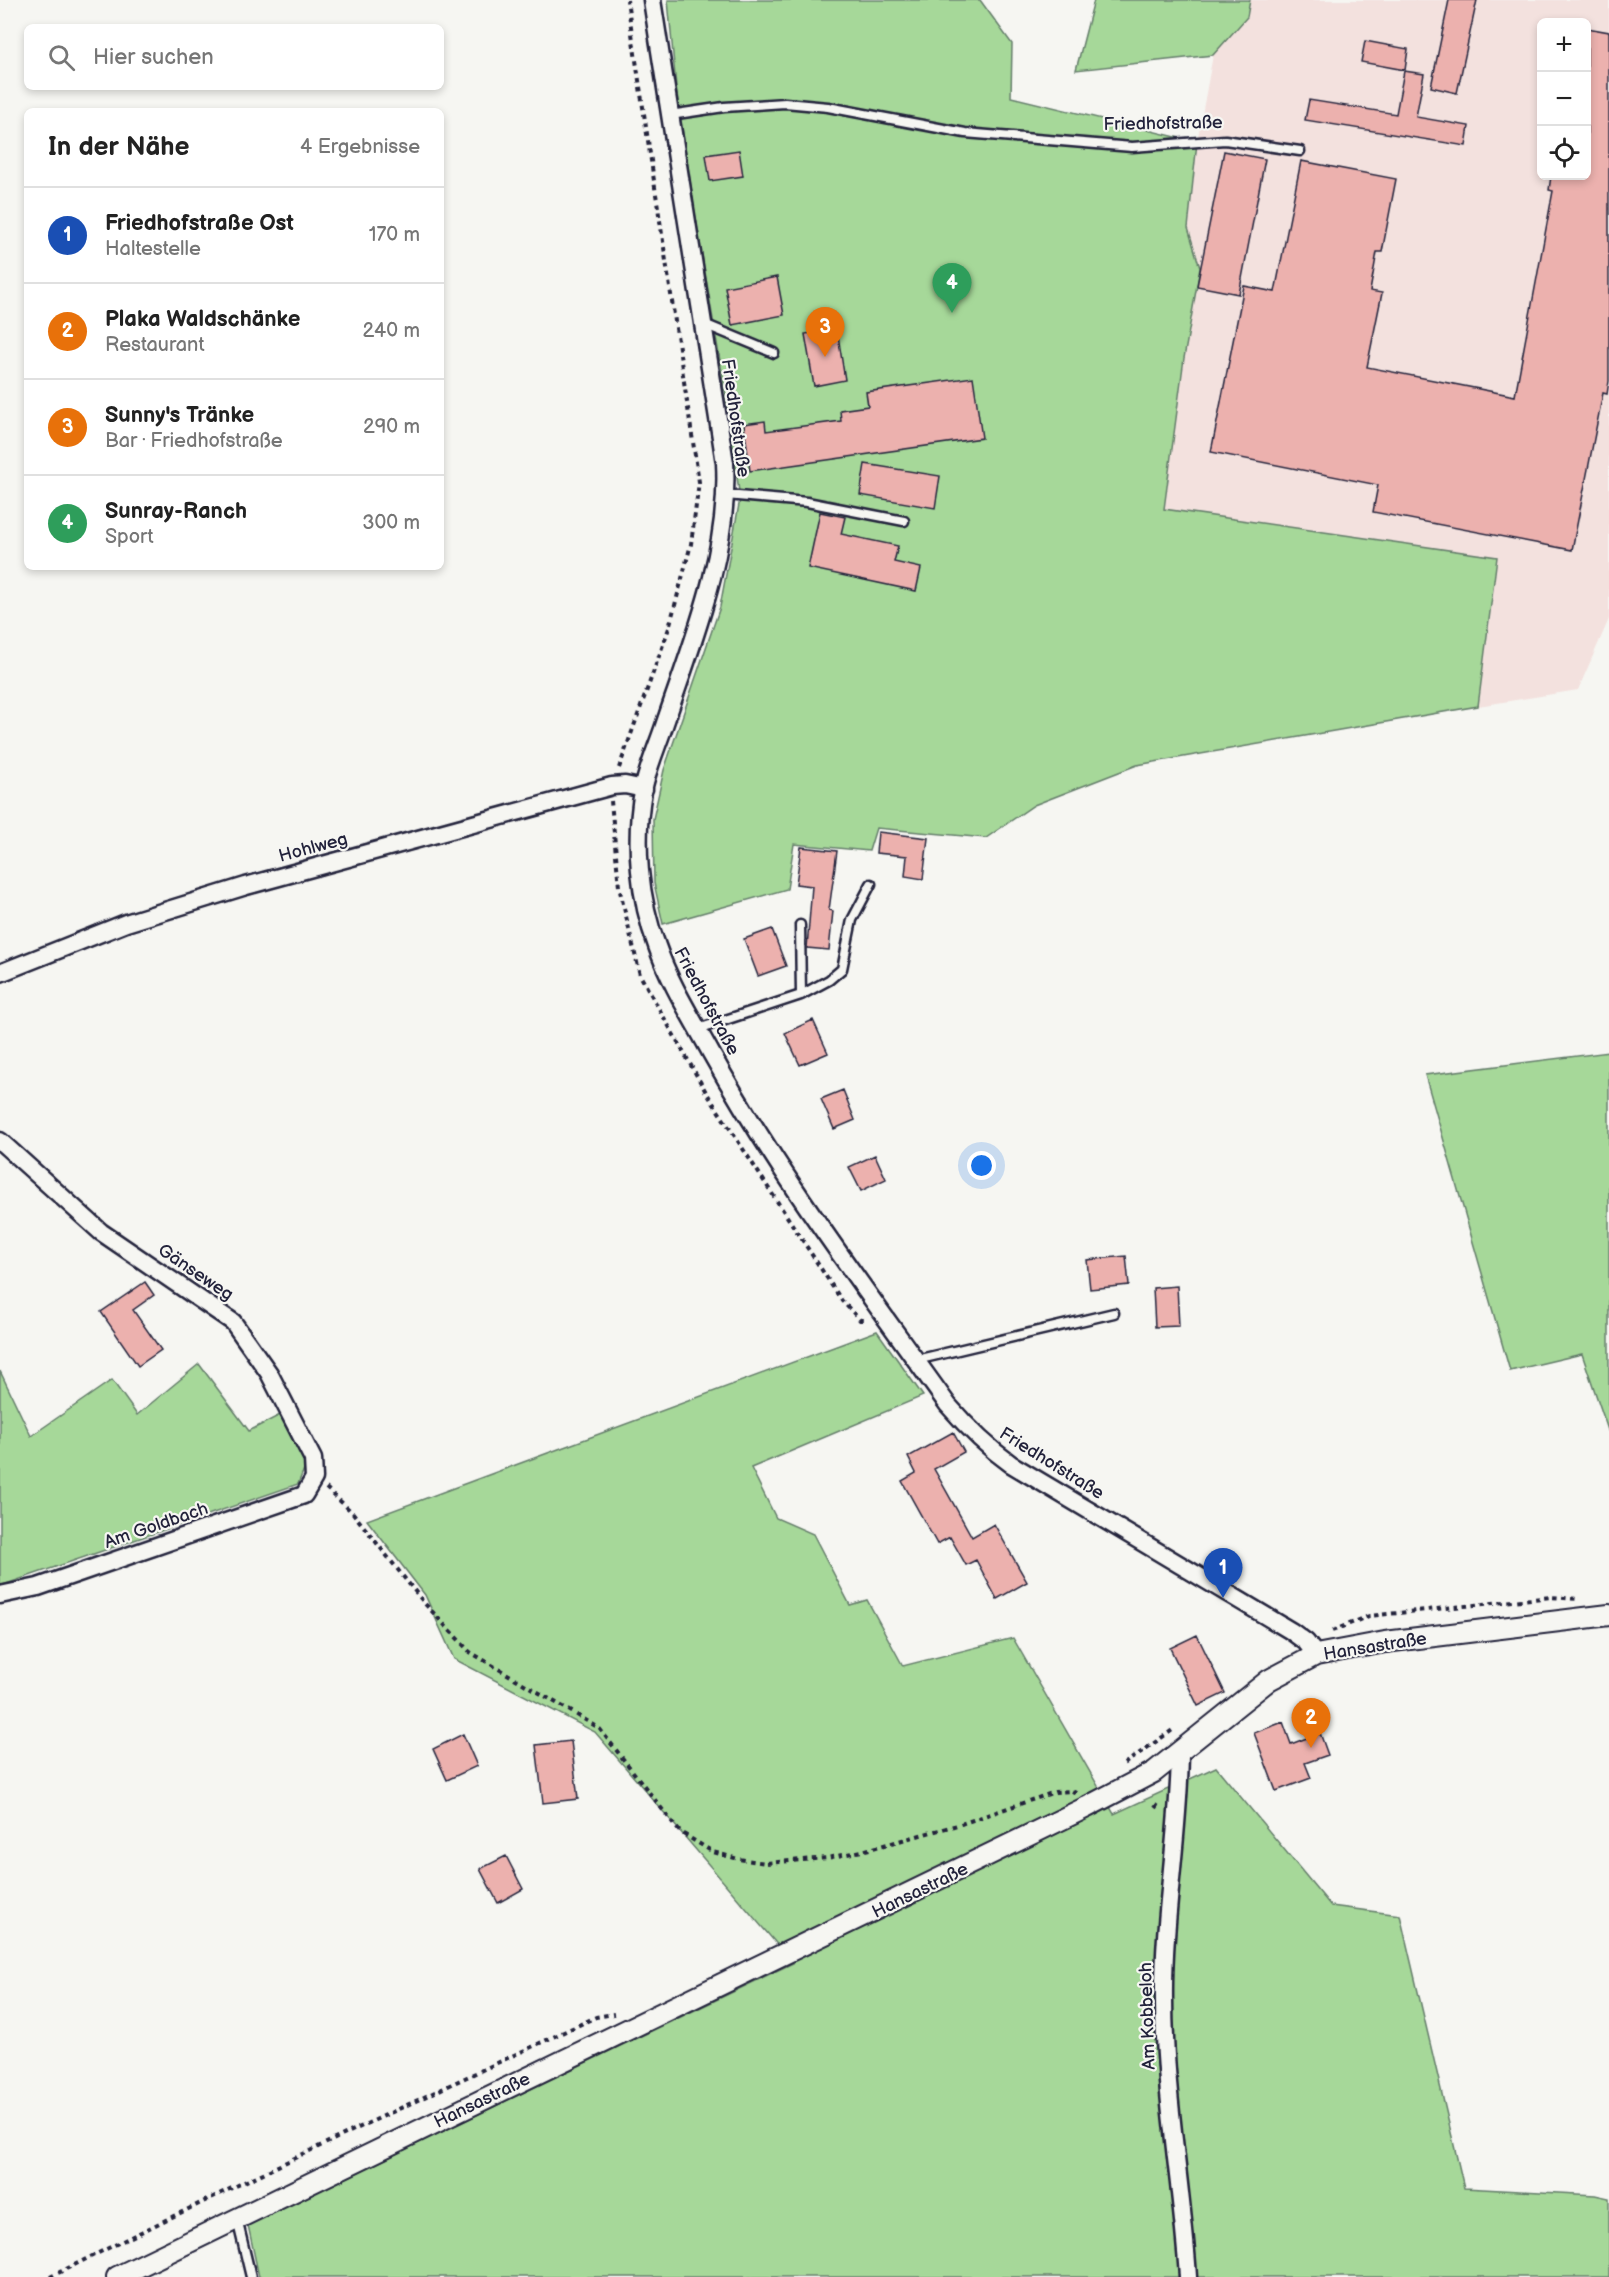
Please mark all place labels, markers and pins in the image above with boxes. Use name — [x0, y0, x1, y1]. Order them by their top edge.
pin: 4 — [932, 264, 972, 313]
pin: 3 — [806, 308, 844, 357]
pin: 1 — [1204, 1548, 1242, 1598]
pin: 2 — [1292, 1698, 1330, 1748]

